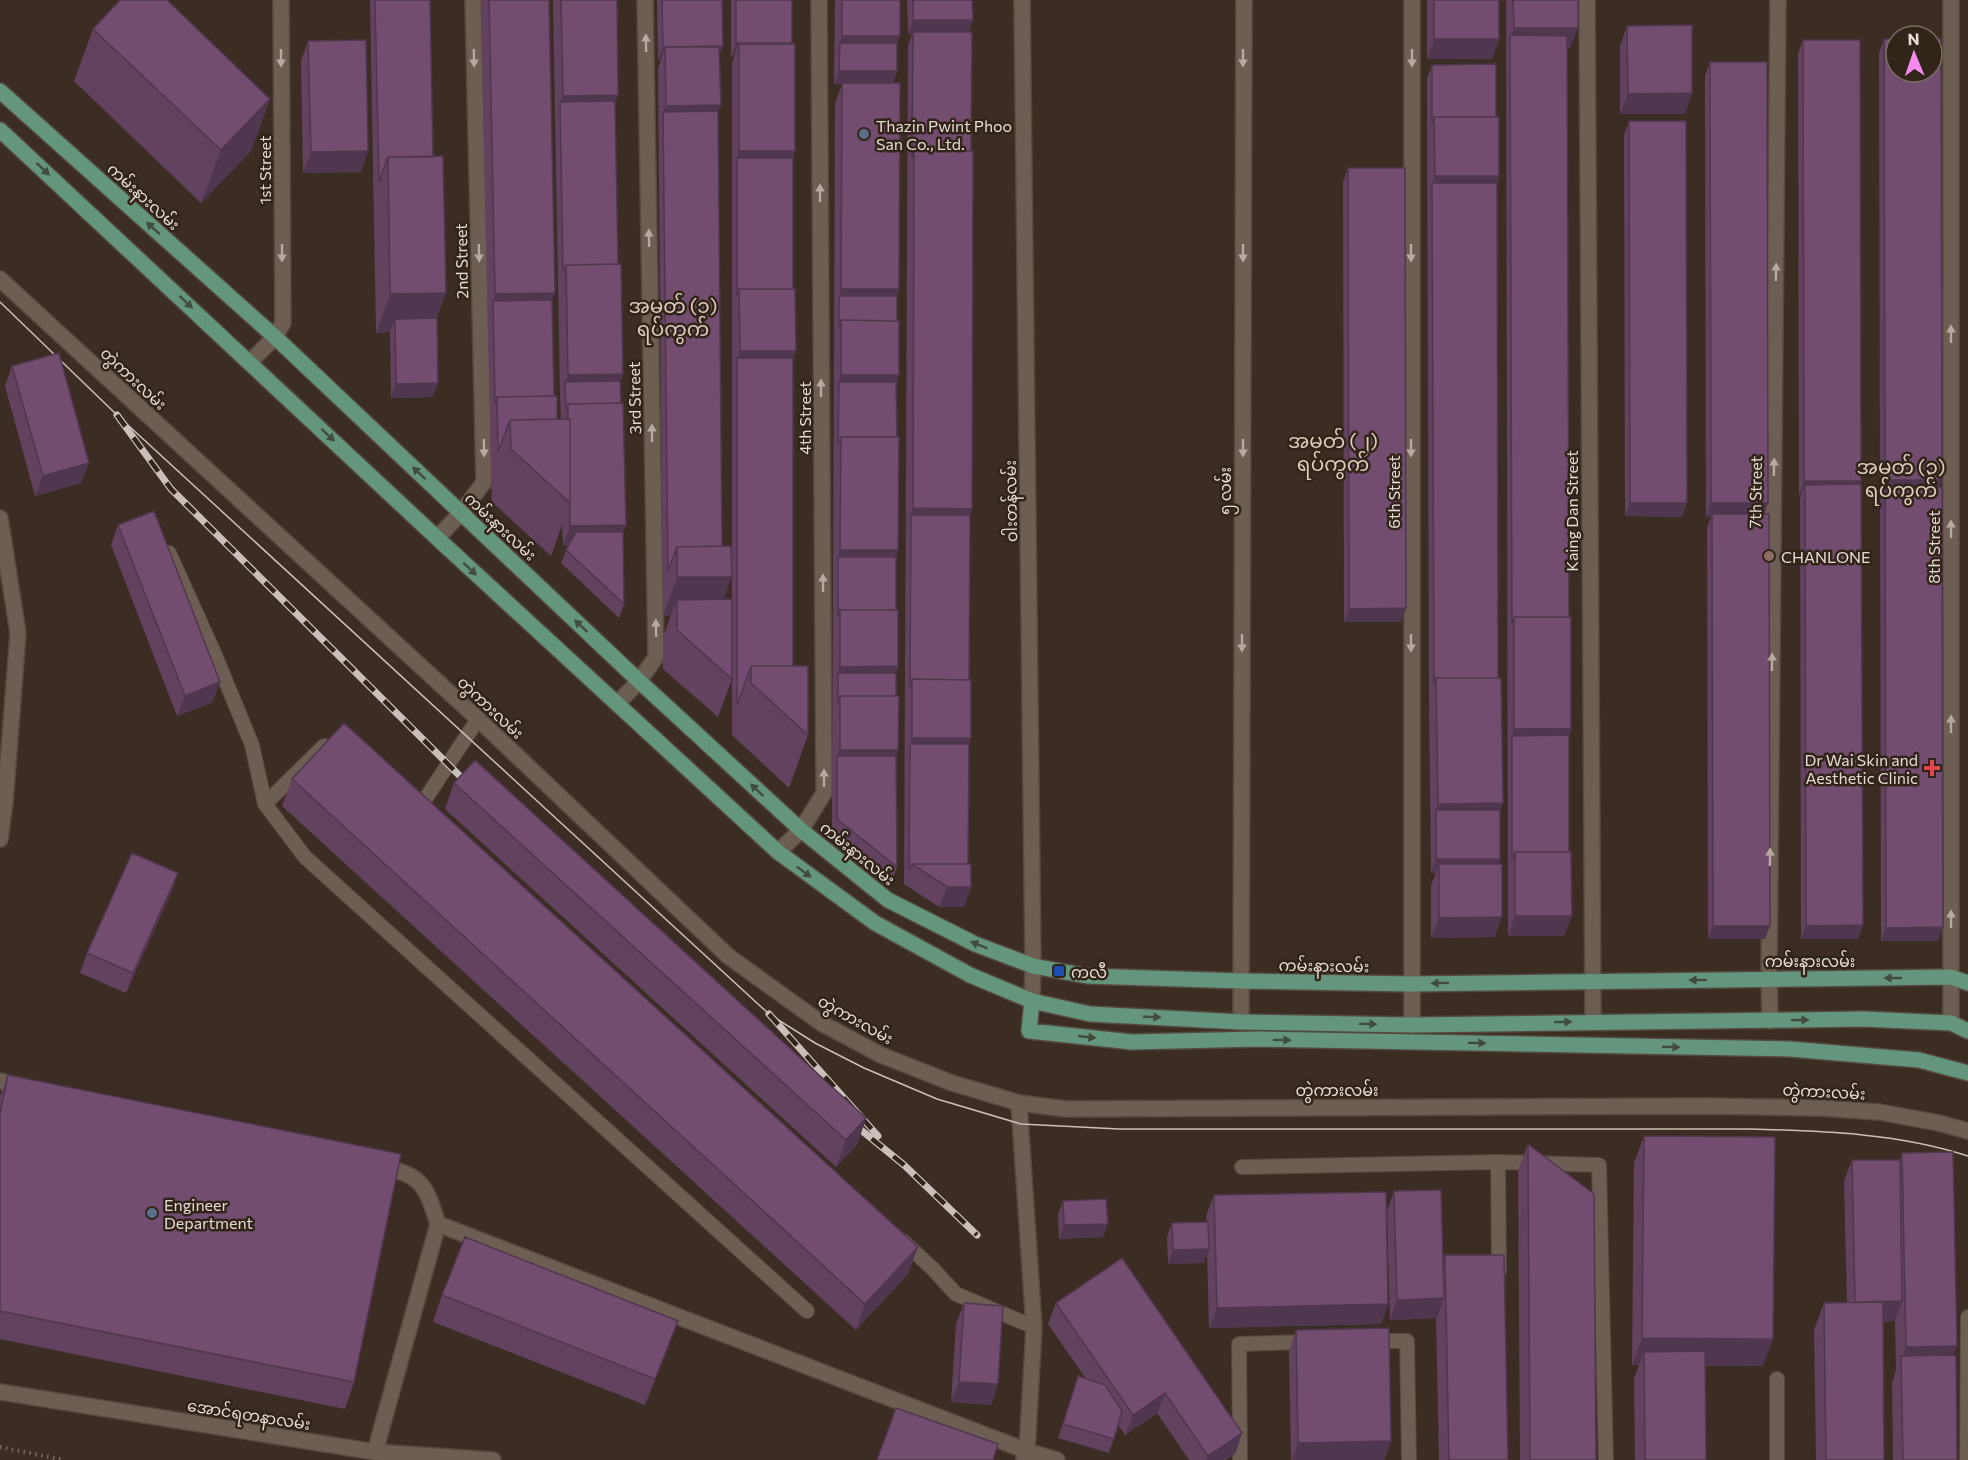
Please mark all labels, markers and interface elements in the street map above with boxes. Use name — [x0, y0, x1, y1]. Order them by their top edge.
north arrow — [1884, 24, 1944, 84]
text: N — [1907, 29, 1920, 48]
one-way arrow — [641, 34, 651, 53]
one-way arrow — [276, 49, 286, 68]
one-way arrow — [470, 49, 479, 68]
one-way arrow — [1238, 49, 1248, 68]
one-way arrow — [1407, 49, 1417, 68]
place label: Thazin Pwint Phoo San Co., Ltd. — [876, 116, 1012, 153]
marker: Thazin Pwint Phoo San Co., Ltd. — [857, 127, 871, 141]
street label: 1st Street — [255, 135, 274, 204]
street label: ကမ်းနားလမ်း — [101, 158, 185, 237]
one-way arrow — [35, 162, 50, 175]
one-way arrow — [815, 184, 825, 203]
one-way arrow — [146, 222, 161, 235]
street label: 2nd Street — [451, 223, 471, 299]
one-way arrow — [644, 229, 654, 248]
one-way arrow — [277, 244, 287, 263]
one-way arrow — [474, 244, 484, 263]
one-way arrow — [1238, 244, 1248, 263]
one-way arrow — [1406, 244, 1416, 263]
one-way arrow — [1771, 262, 1780, 281]
district label: အမှတ် (၁) ရပ်ကွက် — [628, 292, 718, 345]
one-way arrow — [178, 295, 193, 308]
one-way arrow — [1946, 324, 1956, 343]
street label: တွဲကားလမ်း — [94, 342, 172, 417]
street label: 3rd Street — [624, 361, 644, 435]
one-way arrow — [816, 379, 826, 398]
street label: 4th Street — [795, 381, 814, 455]
one-way arrow — [648, 424, 657, 443]
district label: အမှတ် (၂) ရပ်ကွက် — [1288, 427, 1378, 480]
one-way arrow — [321, 428, 336, 442]
one-way arrow — [479, 439, 488, 458]
one-way arrow — [1238, 439, 1248, 458]
one-way arrow — [1406, 439, 1416, 458]
street label: Kaing Dan Street — [1562, 450, 1581, 572]
district label: အမှတ် (၃) ရပ်ကွက် — [1857, 453, 1945, 506]
street label: 6th Street — [1384, 455, 1403, 529]
street label: 7th Street — [1745, 455, 1765, 528]
one-way arrow — [1769, 457, 1779, 476]
street label: ဝါးတန်လမ်း — [999, 460, 1025, 542]
one-way arrow — [411, 466, 426, 480]
street label: ၅ လမ်း — [1214, 467, 1239, 515]
street label: ကမ်းနားလမ်း — [458, 487, 541, 568]
street label: 8th Street — [1924, 510, 1943, 584]
one-way arrow — [1946, 519, 1956, 538]
place label: CHANLONE — [1781, 547, 1871, 566]
marker: CHANLONE — [1762, 549, 1776, 563]
one-way arrow — [463, 562, 478, 576]
one-way arrow — [818, 574, 828, 593]
one-way arrow — [651, 619, 660, 638]
one-way arrow — [574, 620, 588, 634]
one-way arrow — [1237, 634, 1247, 653]
one-way arrow — [1406, 634, 1416, 653]
one-way arrow — [1767, 652, 1777, 671]
street label: တွဲကားလမ်း — [451, 671, 529, 746]
one-way arrow — [1946, 714, 1956, 733]
place label: Dr Wai Skin and Aesthetic Clinic — [1805, 750, 1918, 787]
marker: Dr Wai Skin and Aesthetic Clinic — [1923, 759, 1941, 777]
one-way arrow — [819, 769, 829, 788]
one-way arrow — [750, 783, 765, 797]
street label: ကမ်းနားလမ်း — [814, 816, 900, 893]
one-way arrow — [1765, 847, 1775, 866]
one-way arrow — [797, 865, 812, 877]
one-way arrow — [1946, 909, 1956, 928]
one-way arrow — [970, 940, 988, 949]
street label: ကမ်းနားလမ်း — [1765, 950, 1855, 975]
street label: ကမ်းနားလမ်း — [1278, 954, 1369, 980]
place label: ကလီ — [1071, 962, 1107, 981]
marker: ကလီ — [1052, 964, 1066, 978]
one-way arrow — [1883, 973, 1902, 982]
one-way arrow — [1688, 975, 1707, 985]
one-way arrow — [1430, 978, 1449, 988]
street label: တွဲကားလမ်း — [813, 990, 897, 1052]
one-way arrow — [1143, 1013, 1162, 1022]
one-way arrow — [1791, 1016, 1810, 1025]
one-way arrow — [1554, 1018, 1573, 1027]
one-way arrow — [1359, 1019, 1378, 1029]
one-way arrow — [1077, 1032, 1096, 1042]
one-way arrow — [1272, 1035, 1291, 1044]
one-way arrow — [1467, 1038, 1486, 1048]
one-way arrow — [1662, 1042, 1681, 1052]
street label: တွဲကားလမ်း — [1782, 1078, 1866, 1108]
street label: တွဲကားလမ်း — [1295, 1079, 1379, 1104]
place label: Engineer Department — [164, 1195, 254, 1232]
marker: Engineer Department — [145, 1206, 159, 1220]
street label: အောင်ရတနာလမ်း — [185, 1394, 312, 1438]

